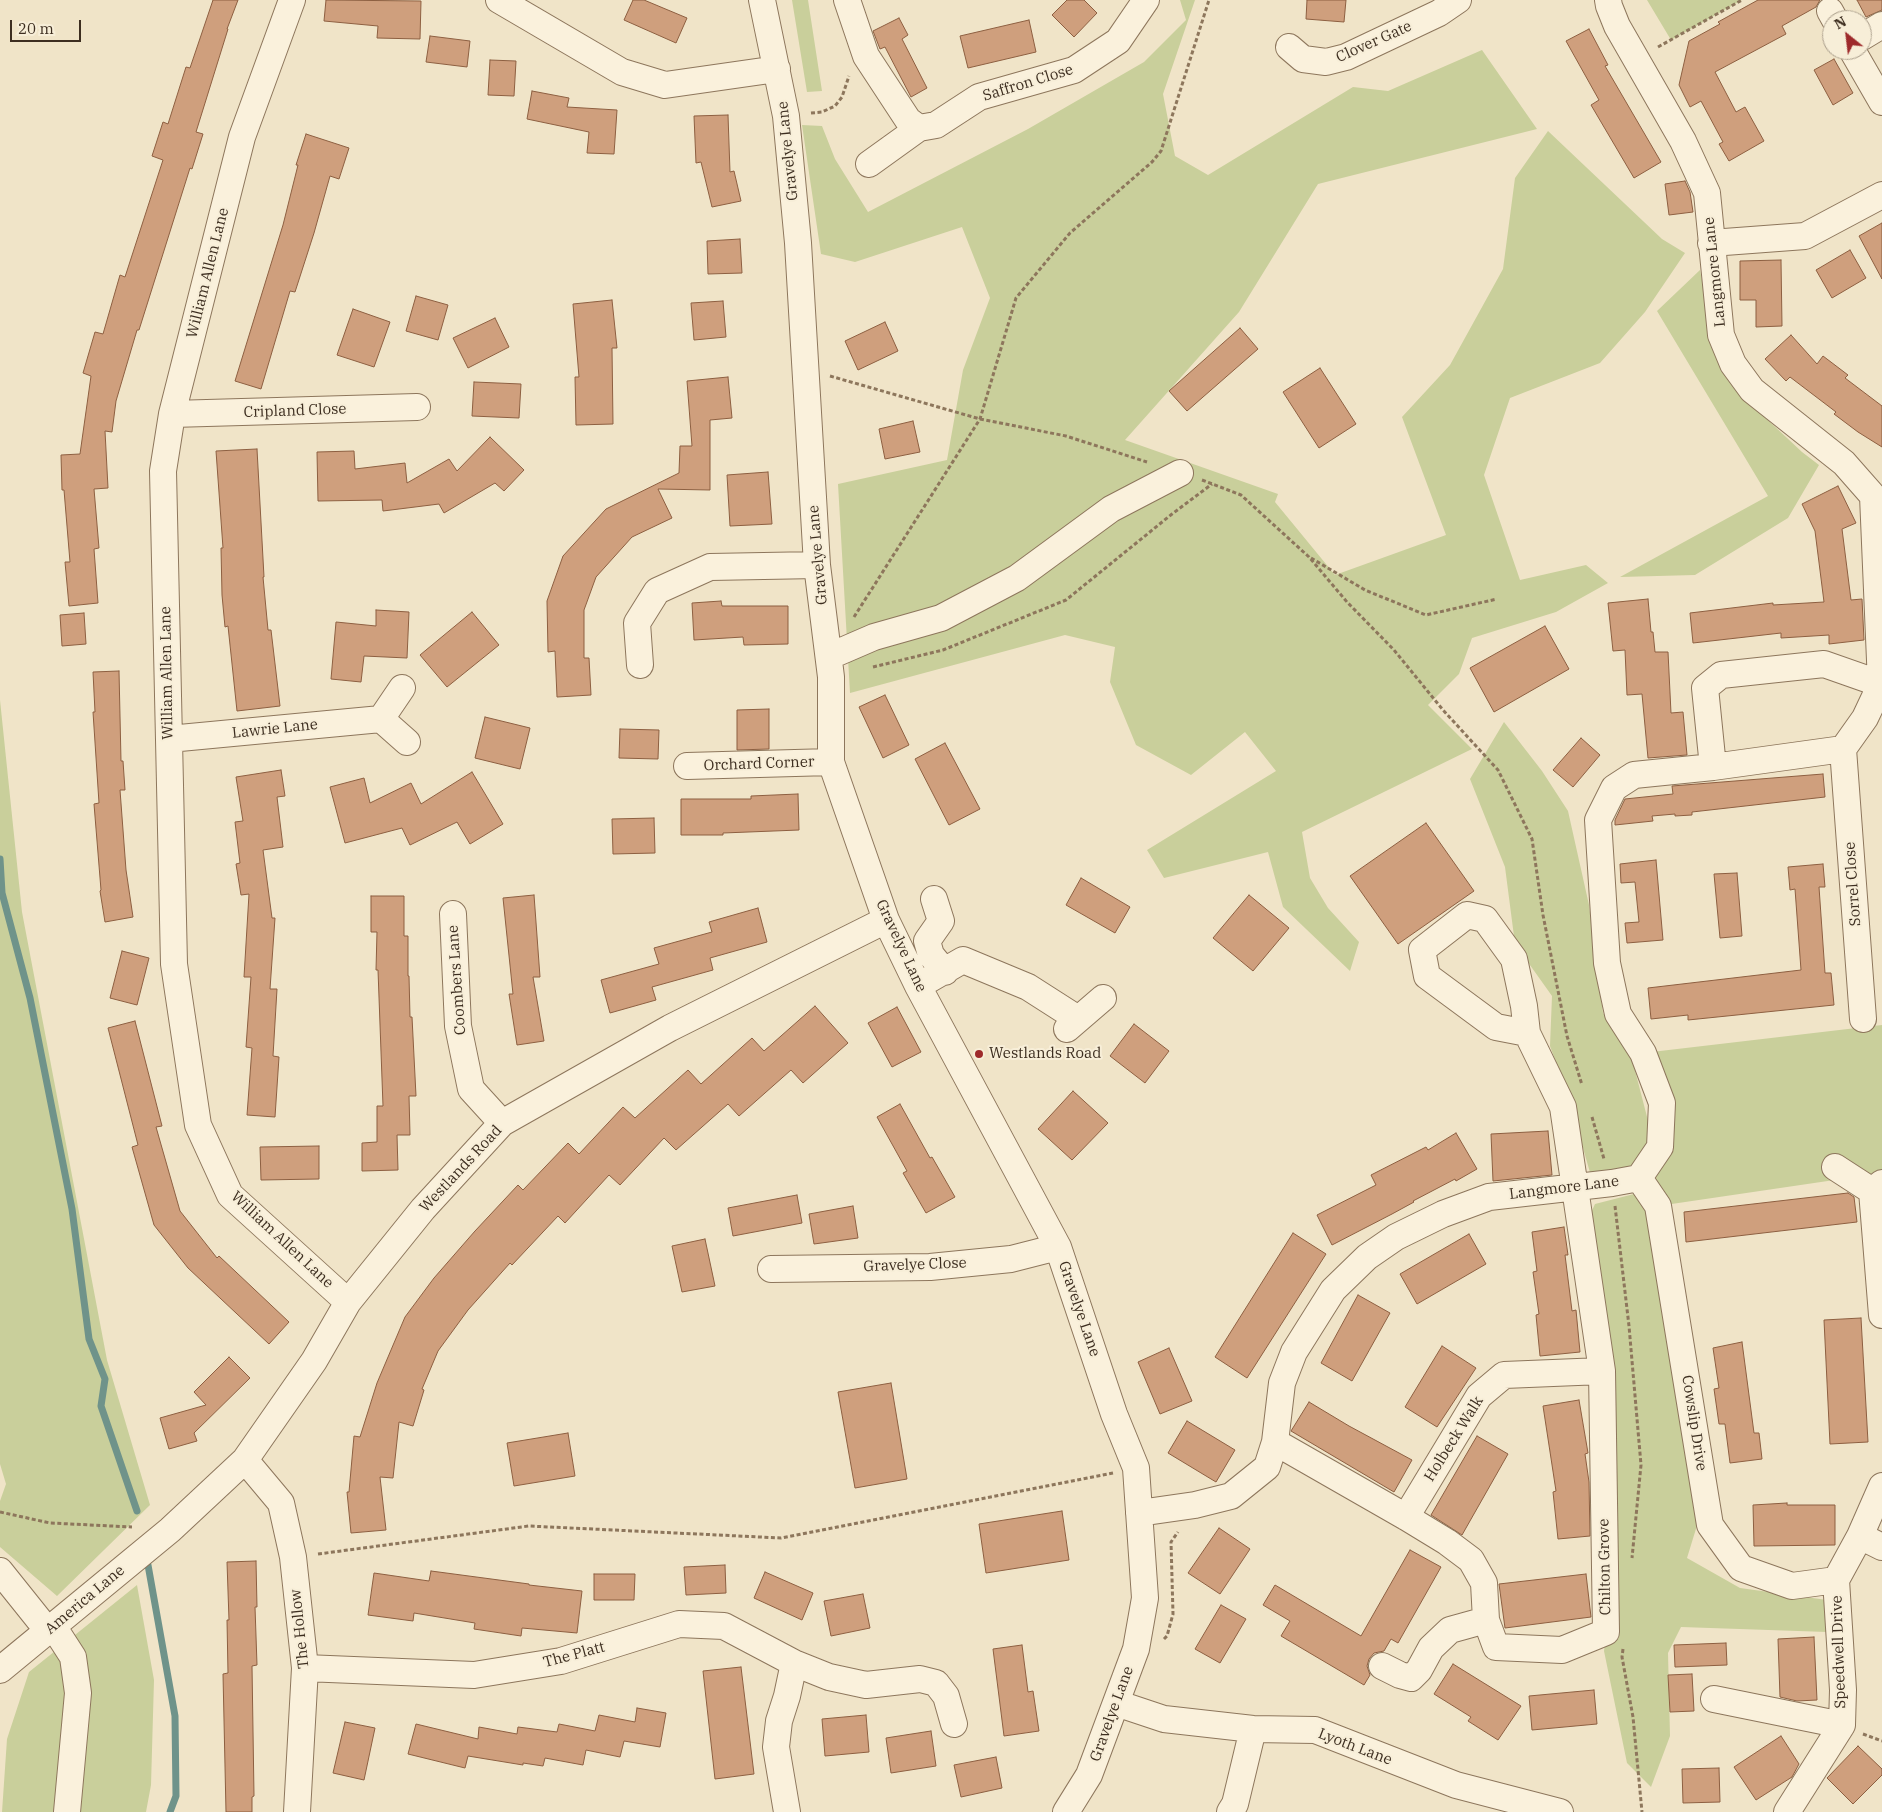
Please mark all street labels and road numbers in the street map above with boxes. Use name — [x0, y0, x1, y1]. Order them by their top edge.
street label: Clover Gate — [1333, 17, 1415, 67]
street label: Saffron Close — [981, 61, 1075, 105]
street label: Gravelye Lane — [774, 100, 802, 202]
street label: William Allen Lane — [183, 206, 233, 340]
street label: Langmore Lane — [1700, 216, 1730, 328]
street label: Cripland Close — [243, 400, 347, 422]
street label: Gravelye Lane — [805, 504, 831, 606]
street label: William Allen Lane — [157, 606, 177, 740]
street label: Lawrie Lane — [231, 716, 319, 742]
street label: Orchard Corner — [703, 753, 815, 775]
street label: Sorrel Close — [1841, 841, 1865, 927]
street label: Gravelye Lane — [872, 897, 930, 995]
street label: Coombers Lane — [444, 924, 470, 1036]
street label: Westlands Road — [416, 1122, 506, 1216]
street label: Langmore Lane — [1508, 1172, 1620, 1204]
street label: William Allen Lane — [227, 1188, 337, 1292]
street label: Gravelye Close — [863, 1254, 967, 1276]
street label: Gravelye Lane — [1054, 1259, 1104, 1359]
street label: Cowslip Drive — [1678, 1374, 1710, 1472]
street label: Holbeck Walk — [1421, 1393, 1487, 1485]
street label: Chilton Grove — [1595, 1518, 1615, 1616]
street label: America Lane — [42, 1562, 128, 1638]
street label: The Hollow — [287, 1588, 313, 1670]
street label: Speedwell Drive — [1828, 1595, 1850, 1709]
street label: The Platt — [541, 1638, 607, 1672]
street label: Gravelye Lane — [1086, 1664, 1138, 1764]
street label: Lyoth Lane — [1316, 1725, 1394, 1769]

